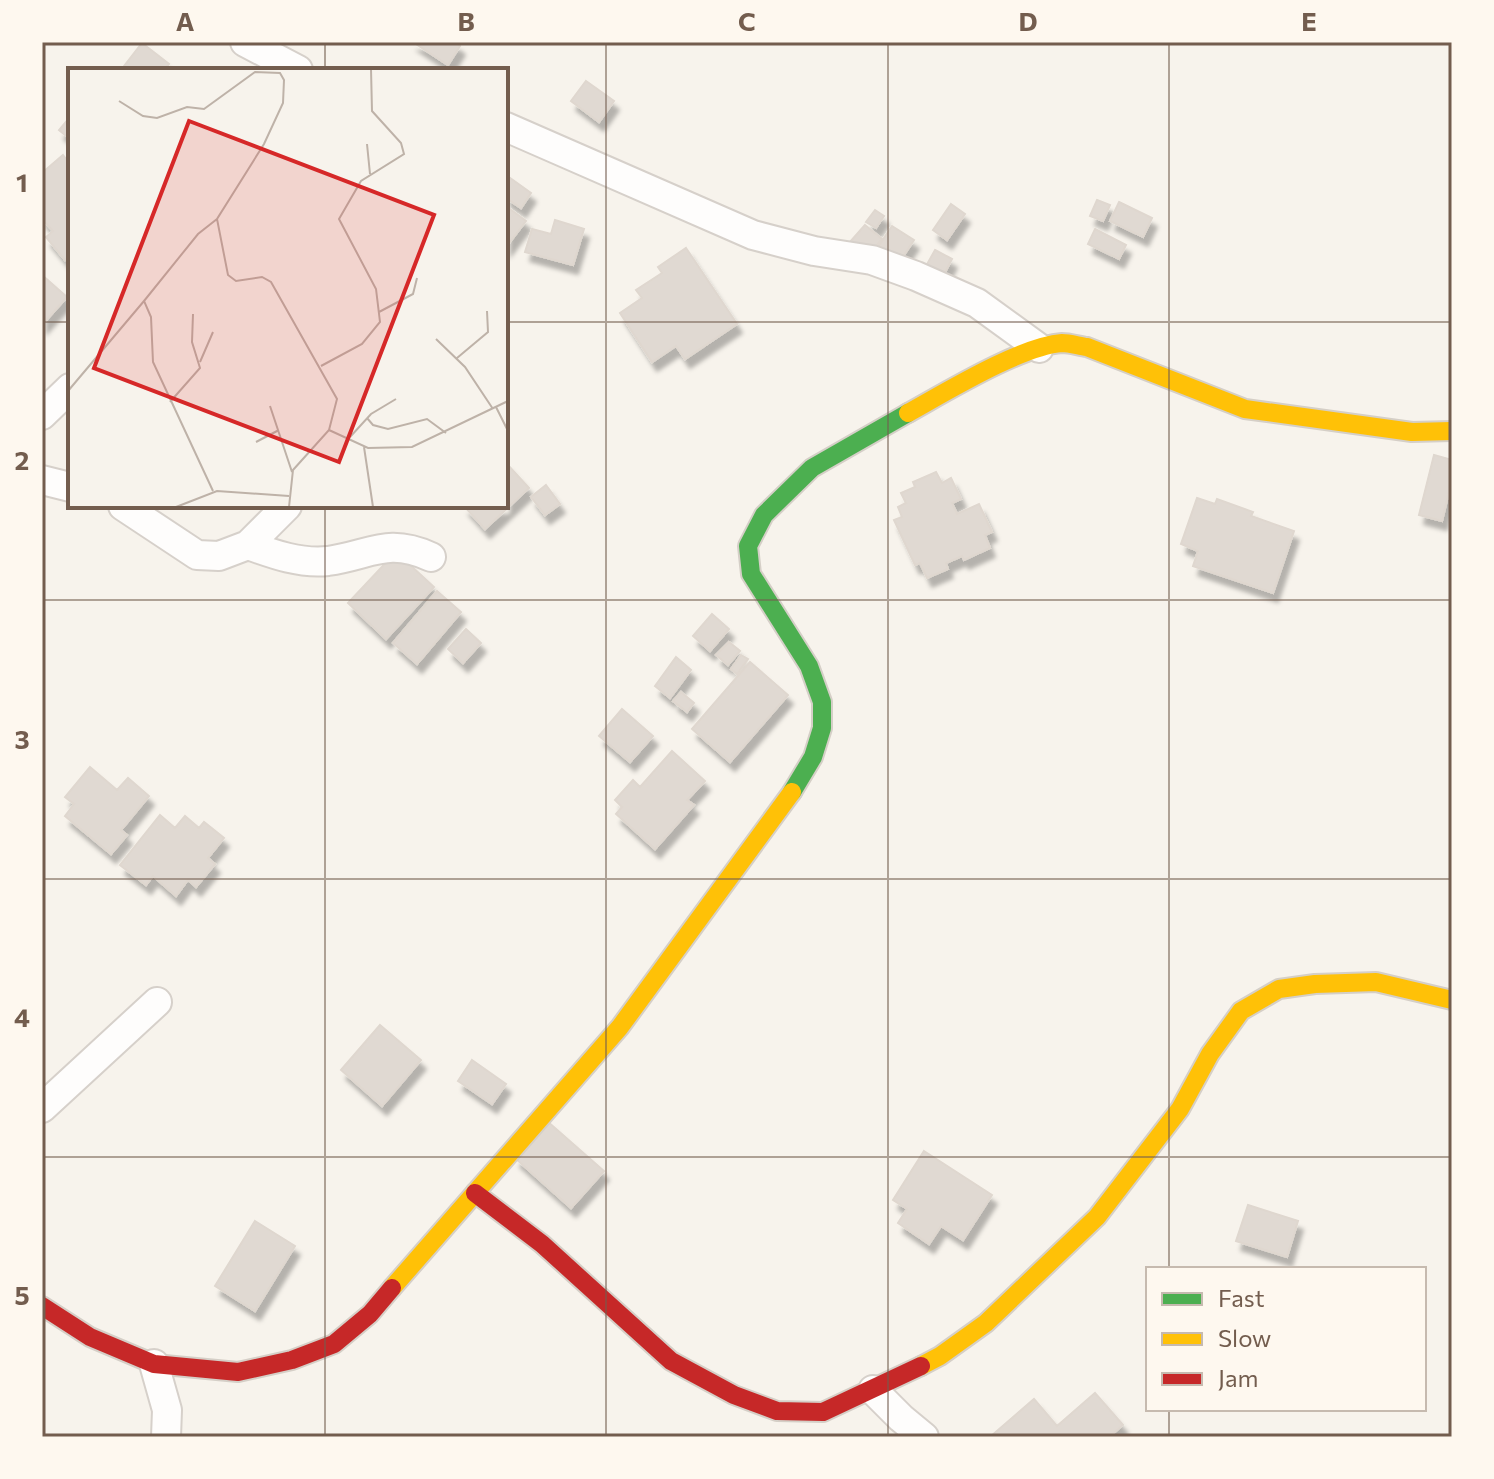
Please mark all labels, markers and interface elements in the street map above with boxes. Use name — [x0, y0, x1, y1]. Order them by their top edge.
text: A — [176, 5, 195, 36]
text: B — [457, 5, 475, 36]
text: C — [738, 5, 756, 36]
text: D — [1018, 5, 1038, 36]
text: E — [1301, 5, 1317, 36]
inset map — [68, 68, 508, 508]
text: 1 — [16, 166, 28, 197]
text: 2 — [15, 444, 29, 475]
text: 3 — [14, 723, 30, 754]
text: 4 — [14, 1001, 30, 1032]
legend — [1146, 1267, 1426, 1411]
text: 5 — [14, 1279, 30, 1310]
text: Fast — [1218, 1283, 1265, 1312]
text: Slow — [1218, 1323, 1271, 1352]
text: Jam — [1218, 1363, 1258, 1392]

